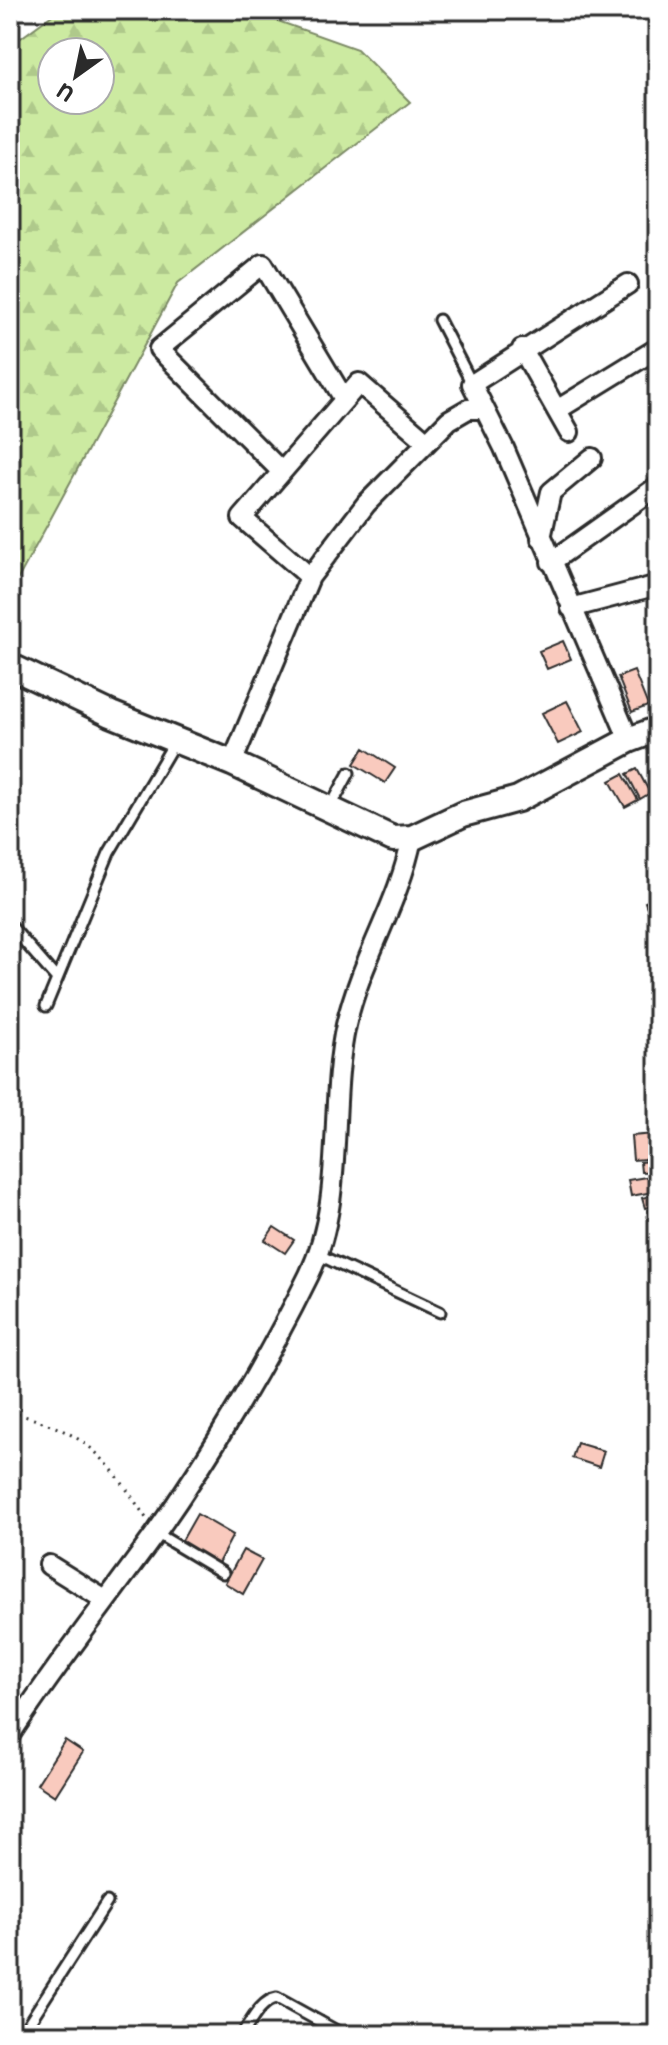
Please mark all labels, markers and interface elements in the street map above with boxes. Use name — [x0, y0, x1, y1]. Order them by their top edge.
north arrow — [36, 36, 116, 116]
text: U — [50, 77, 79, 110]

